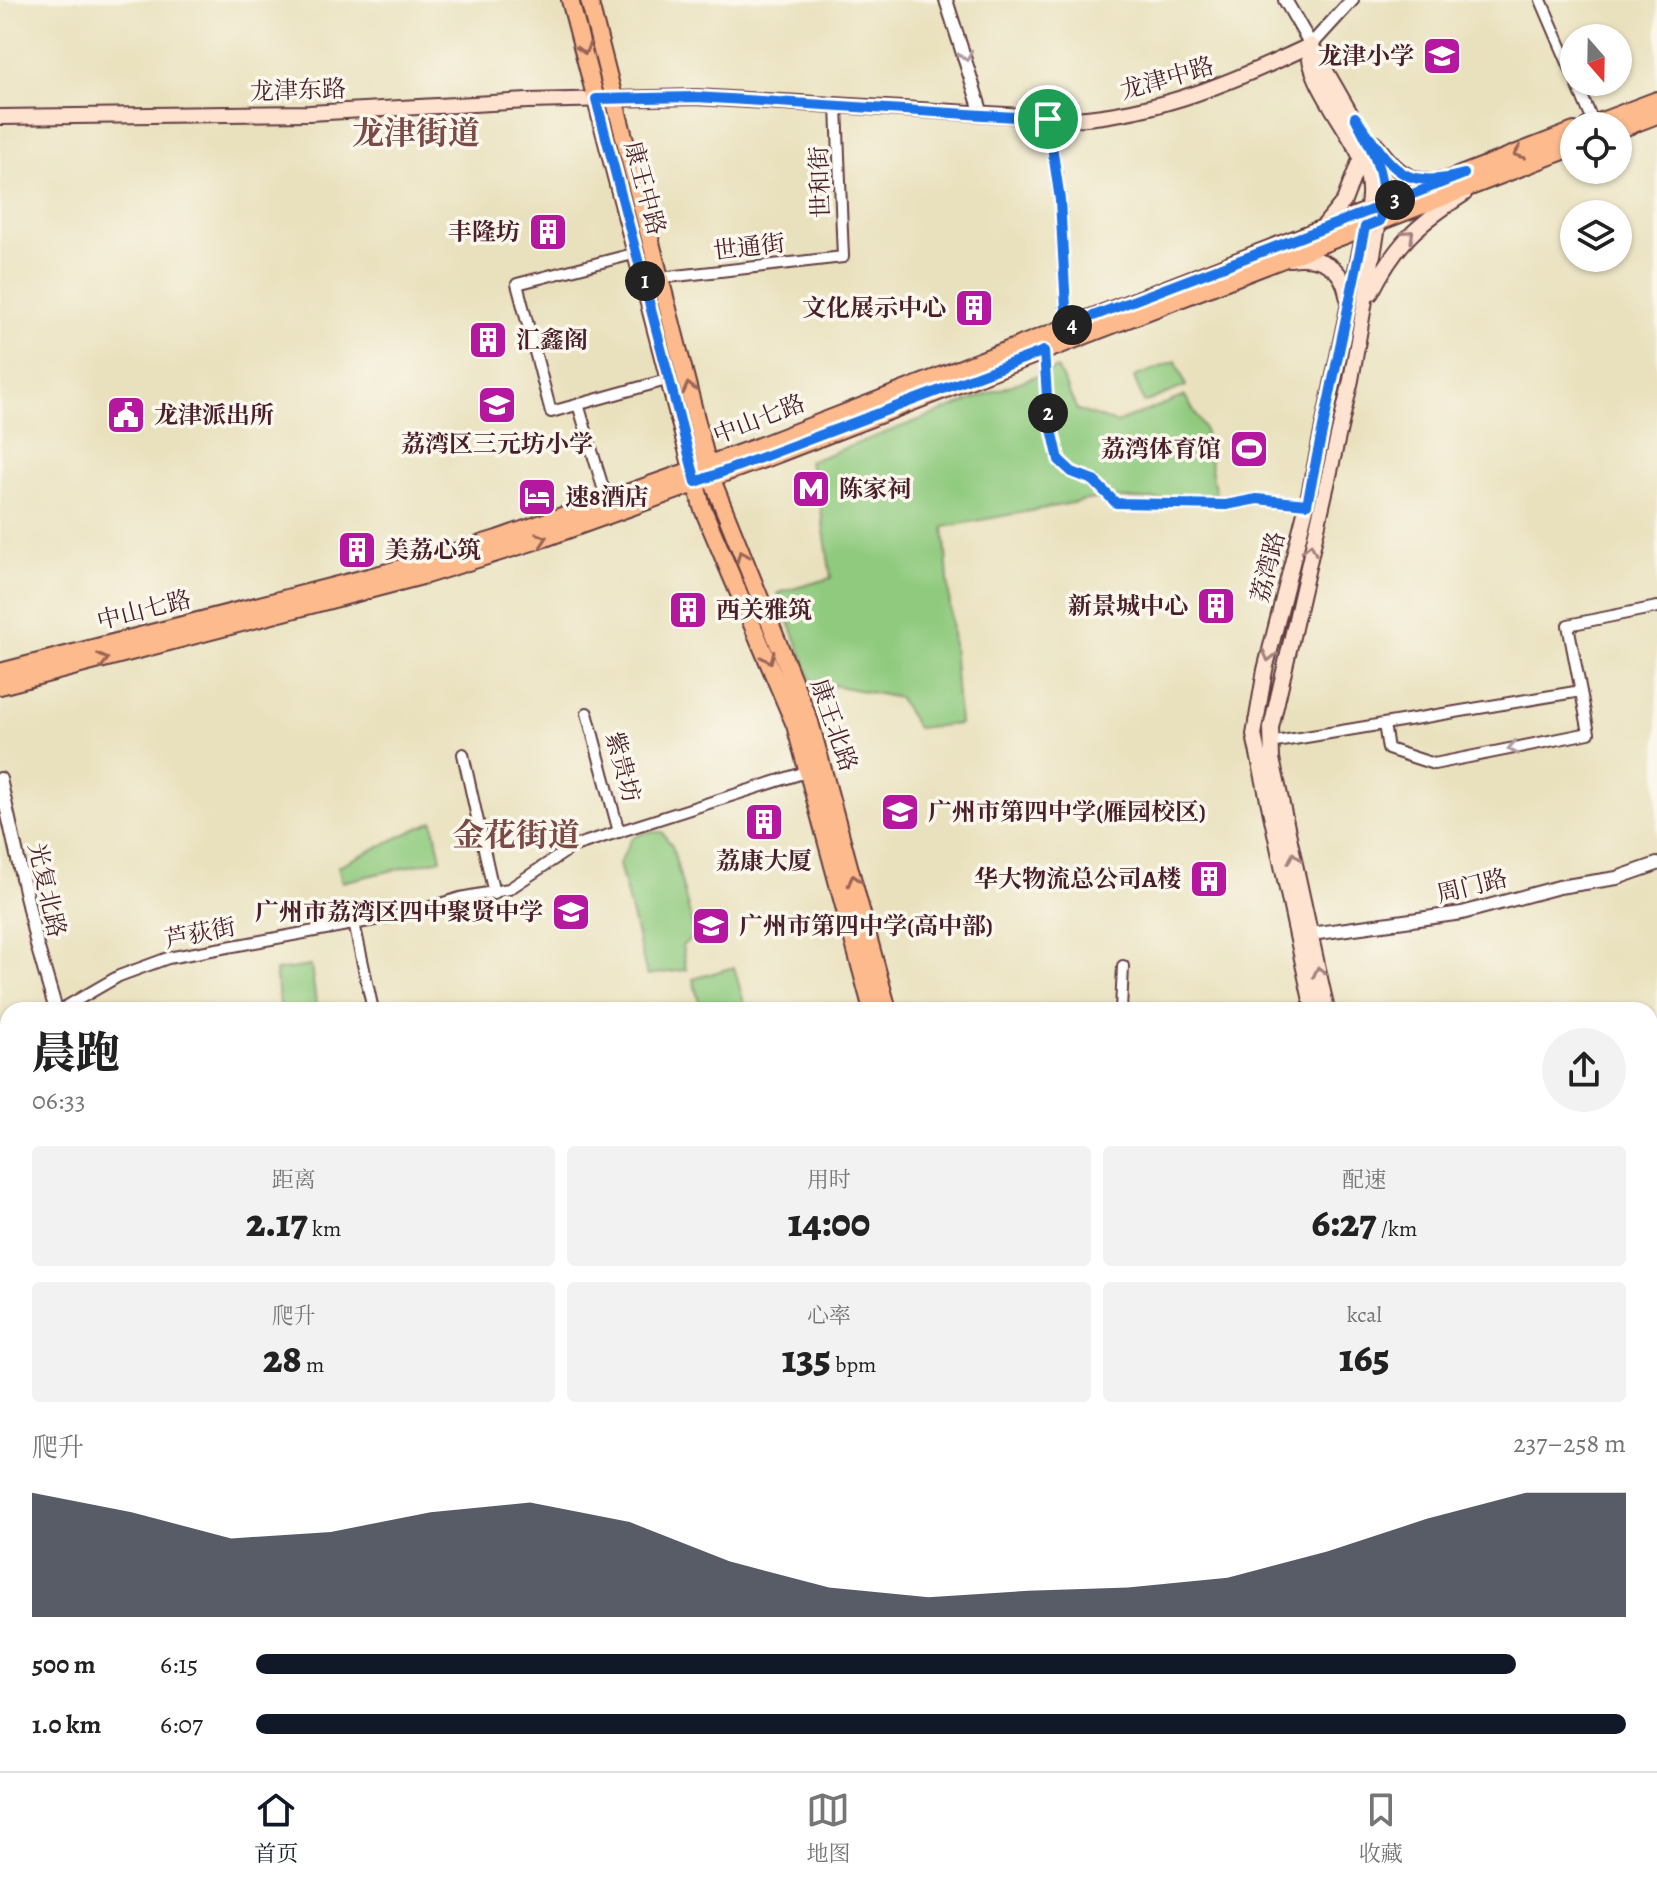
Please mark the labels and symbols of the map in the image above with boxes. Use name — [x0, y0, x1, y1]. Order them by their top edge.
north arrow — [1560, 24, 1632, 96]
school or university icon: 龙津小学 — [1421, 35, 1463, 77]
place label: 龙津小学 — [1318, 40, 1414, 72]
one-way arrow — [575, 42, 591, 56]
one-way arrow — [957, 49, 973, 63]
street label: 龙津中路 — [1116, 49, 1218, 107]
street label: 龙津东路 — [249, 72, 347, 108]
pin — [1014, 85, 1082, 153]
district label: 龙津街道 — [352, 111, 480, 155]
street label: 康王中路 — [617, 137, 673, 239]
one-way arrow — [1513, 143, 1527, 160]
street label: 世和街 — [803, 145, 837, 219]
pin: 3 — [1375, 180, 1415, 220]
building icon: 丰隆坊 — [527, 211, 569, 253]
place label: 丰隆坊 — [448, 216, 520, 248]
street label: 世通街 — [711, 227, 787, 267]
one-way arrow — [1399, 230, 1414, 244]
pin: 1 — [625, 261, 665, 301]
building icon: 文化展示中心 — [953, 287, 995, 329]
place label: 文化展示中心 — [802, 292, 946, 324]
pin: 4 — [1052, 305, 1092, 345]
building icon: 汇鑫阁 — [467, 319, 509, 361]
place label: 汇鑫阁 — [516, 324, 588, 356]
one-way arrow — [682, 382, 699, 396]
school or university icon: 荔湾区三元坊小学 — [476, 384, 518, 426]
street label: 中山七路 — [708, 387, 810, 451]
pin: 2 — [1028, 393, 1068, 433]
public building icon: 龙津派出所 — [105, 394, 147, 436]
place label: 龙津派出所 — [154, 399, 274, 431]
place label: 荔湾区三元坊小学 — [401, 428, 593, 460]
sports icon: 荔湾体育馆 — [1228, 428, 1270, 470]
place label: 荔湾体育馆 — [1101, 433, 1221, 465]
metro station icon: 陈家祠 — [790, 468, 832, 510]
place label: 陈家祠 — [839, 473, 911, 505]
hotel icon: 速8酒店 — [516, 476, 558, 518]
place label: 速8酒店 — [565, 481, 649, 513]
street label: 荔湾路 — [1244, 528, 1292, 606]
building icon: 美荔心筑 — [336, 529, 378, 571]
one-way arrow — [535, 532, 549, 548]
place label: 美荔心筑 — [385, 534, 481, 566]
one-way arrow — [1301, 543, 1318, 556]
one-way arrow — [735, 550, 751, 564]
street label: 中山七路 — [94, 583, 194, 637]
building icon: 新景城中心 — [1195, 585, 1237, 627]
building icon: 西关雅筑 — [667, 589, 709, 631]
place label: 新景城中心 — [1068, 590, 1188, 622]
place label: 西关雅筑 — [716, 594, 812, 626]
one-way arrow — [759, 649, 775, 664]
one-way arrow — [1261, 649, 1278, 663]
one-way arrow — [95, 653, 109, 670]
street label: 康王北路 — [803, 674, 865, 776]
street label: 紫贵坊 — [598, 728, 648, 806]
one-way arrow — [1506, 739, 1519, 756]
school or university icon: 广州市第四中学(雁园校区) — [879, 791, 921, 833]
place label: 广州市第四中学(雁园校区) — [928, 796, 1206, 828]
building icon: 荔康大厦 — [743, 801, 785, 843]
district label: 金花街道 — [452, 813, 580, 857]
street label: 光复北路 — [21, 840, 73, 940]
place label: 荔康大厦 — [716, 845, 812, 877]
one-way arrow — [1286, 852, 1303, 865]
building icon: 华大物流总公司A楼 — [1188, 858, 1230, 900]
street label: 周门路 — [1433, 862, 1511, 910]
place label: 华大物流总公司A楼 — [974, 863, 1181, 895]
one-way arrow — [846, 874, 863, 888]
school or university icon: 广州市荔湾区四中聚贤中学 — [550, 891, 592, 933]
place label: 广州市荔湾区四中聚贤中学 — [255, 896, 543, 928]
school or university icon: 广州市第四中学(高中部) — [690, 905, 732, 947]
street label: 芦荻街 — [162, 910, 238, 956]
place label: 广州市第四中学(高中部) — [739, 910, 993, 942]
one-way arrow — [1311, 966, 1328, 979]

